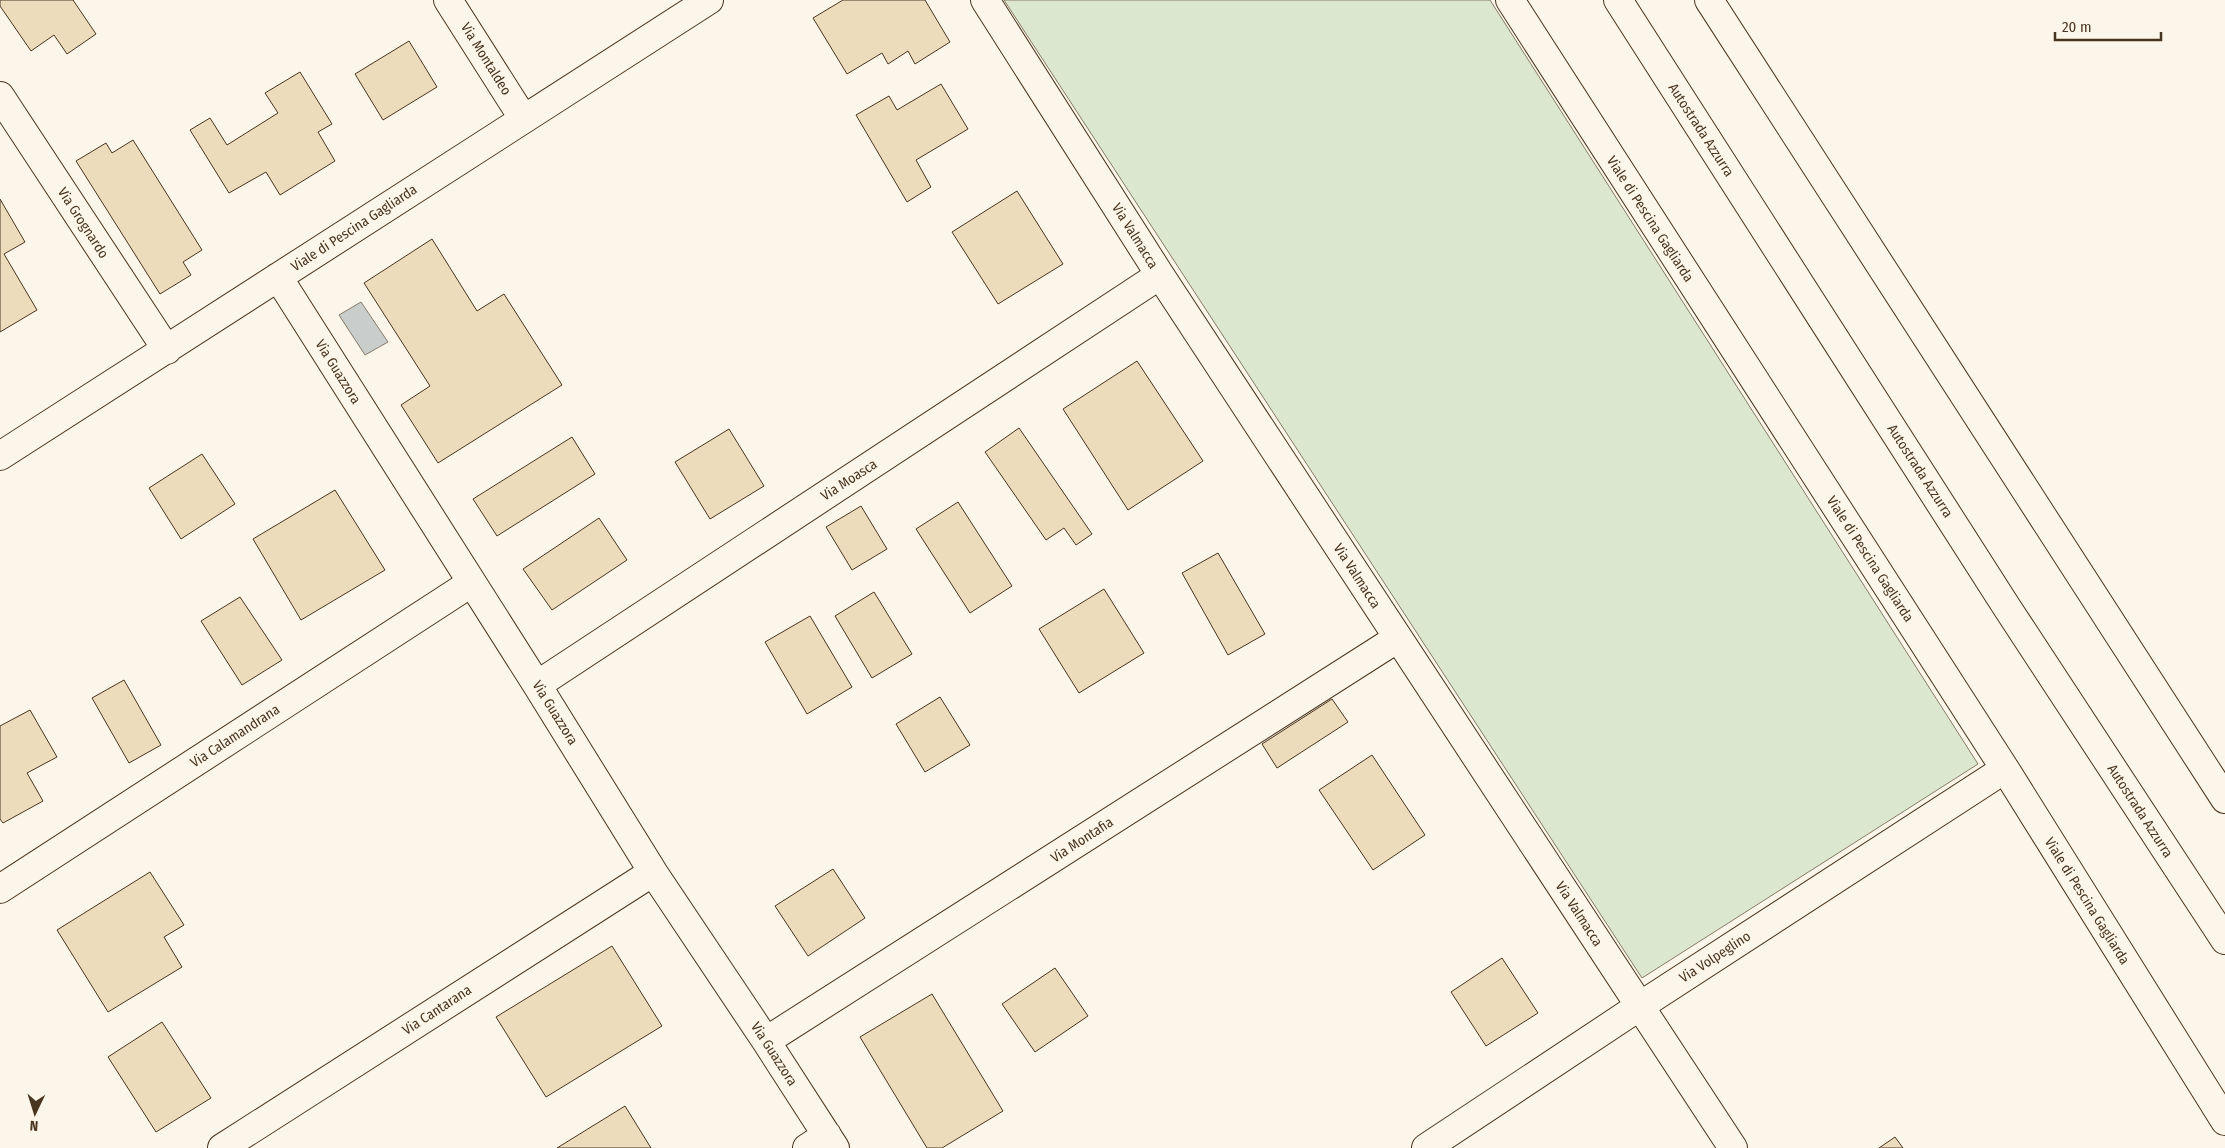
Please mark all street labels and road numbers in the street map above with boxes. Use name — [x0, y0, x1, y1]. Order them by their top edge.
street label: Via Montaldeo — [457, 20, 515, 98]
street label: Autostrada Azzurra — [1665, 80, 1738, 180]
street label: Viale di Pescina Gagliarda — [1603, 153, 1697, 285]
street label: Viale di Pescina Gagliarda — [288, 181, 420, 275]
street label: Via Grognardo — [54, 184, 112, 262]
street label: Via Valmacca — [1108, 200, 1162, 272]
street label: Via Guazzora — [312, 337, 365, 407]
street label: Autostrada Azzurra — [1884, 421, 1957, 521]
street label: Via Moasca — [818, 456, 880, 504]
street label: Viale di Pescina Gagliarda — [1823, 493, 1917, 625]
street label: Via Valmacca — [1330, 540, 1384, 612]
street label: Via Guazzora — [529, 678, 582, 748]
street label: Via Calamandrana — [187, 701, 283, 771]
street label: Autostrada Azzurra — [2104, 761, 2177, 861]
street label: Via Montafia — [1048, 813, 1117, 866]
street label: Viale di Pescina Gagliarda — [2041, 834, 2133, 968]
street label: Via Valmacca — [1552, 878, 1606, 950]
street label: Via Volpeglino — [1676, 928, 1754, 986]
street label: Via Cantarana — [399, 981, 475, 1039]
street label: Via Guazzora — [747, 1019, 801, 1089]

